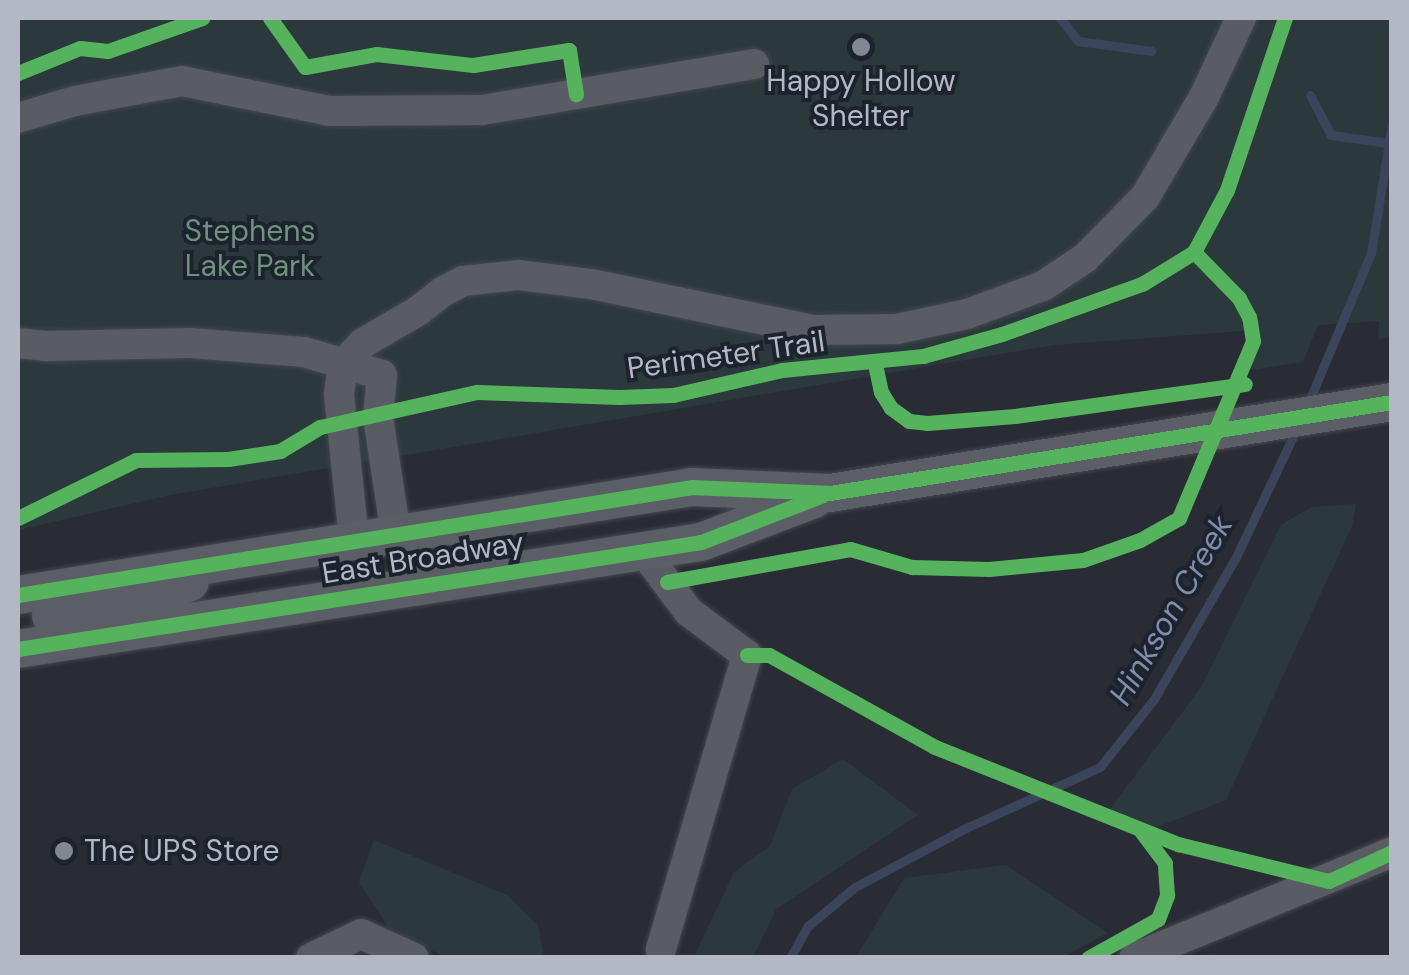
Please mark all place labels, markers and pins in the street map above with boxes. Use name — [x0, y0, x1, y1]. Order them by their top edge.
marker: Happy Hollow Shelter — [850, 36, 872, 58]
place label: Happy Hollow Shelter — [766, 63, 956, 134]
place label: The UPS Store — [84, 833, 280, 869]
marker: The UPS Store — [53, 840, 75, 862]

